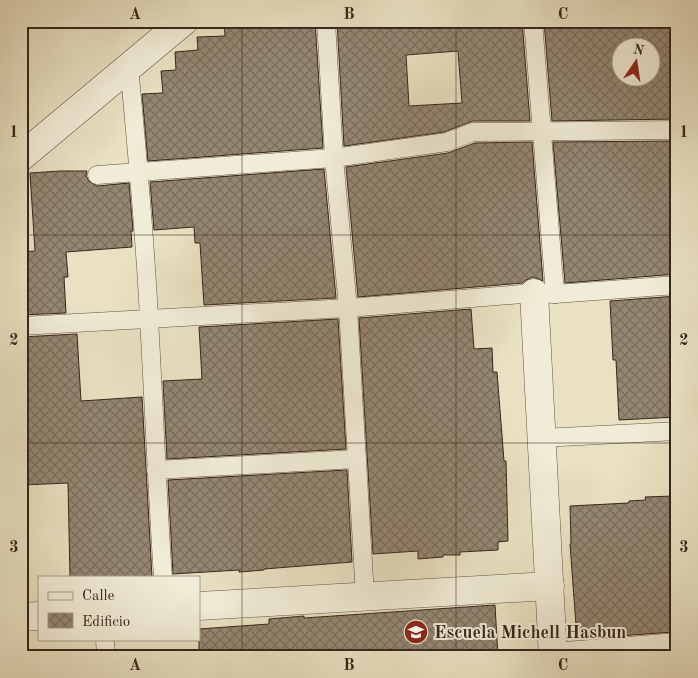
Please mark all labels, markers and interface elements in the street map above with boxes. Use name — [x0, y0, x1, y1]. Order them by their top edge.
text: A — [129, 7, 141, 23]
text: B — [343, 7, 355, 23]
text: C — [558, 7, 568, 23]
north arrow — [610, 38, 660, 88]
text: N — [632, 42, 646, 58]
text: 1 — [9, 125, 19, 141]
text: 1 — [679, 125, 689, 141]
text: 2 — [9, 333, 19, 349]
text: 2 — [679, 333, 689, 349]
text: 3 — [9, 540, 19, 556]
text: 3 — [679, 540, 689, 556]
legend — [38, 576, 200, 640]
text: Calle — [82, 589, 115, 604]
text: Edificio — [82, 615, 130, 630]
school or university icon: Escuela Michell Hasbun — [403, 619, 429, 645]
place label: Escuela Michell Hasbun — [434, 624, 626, 642]
text: A — [129, 658, 141, 674]
text: B — [343, 658, 355, 674]
text: C — [558, 658, 568, 674]

